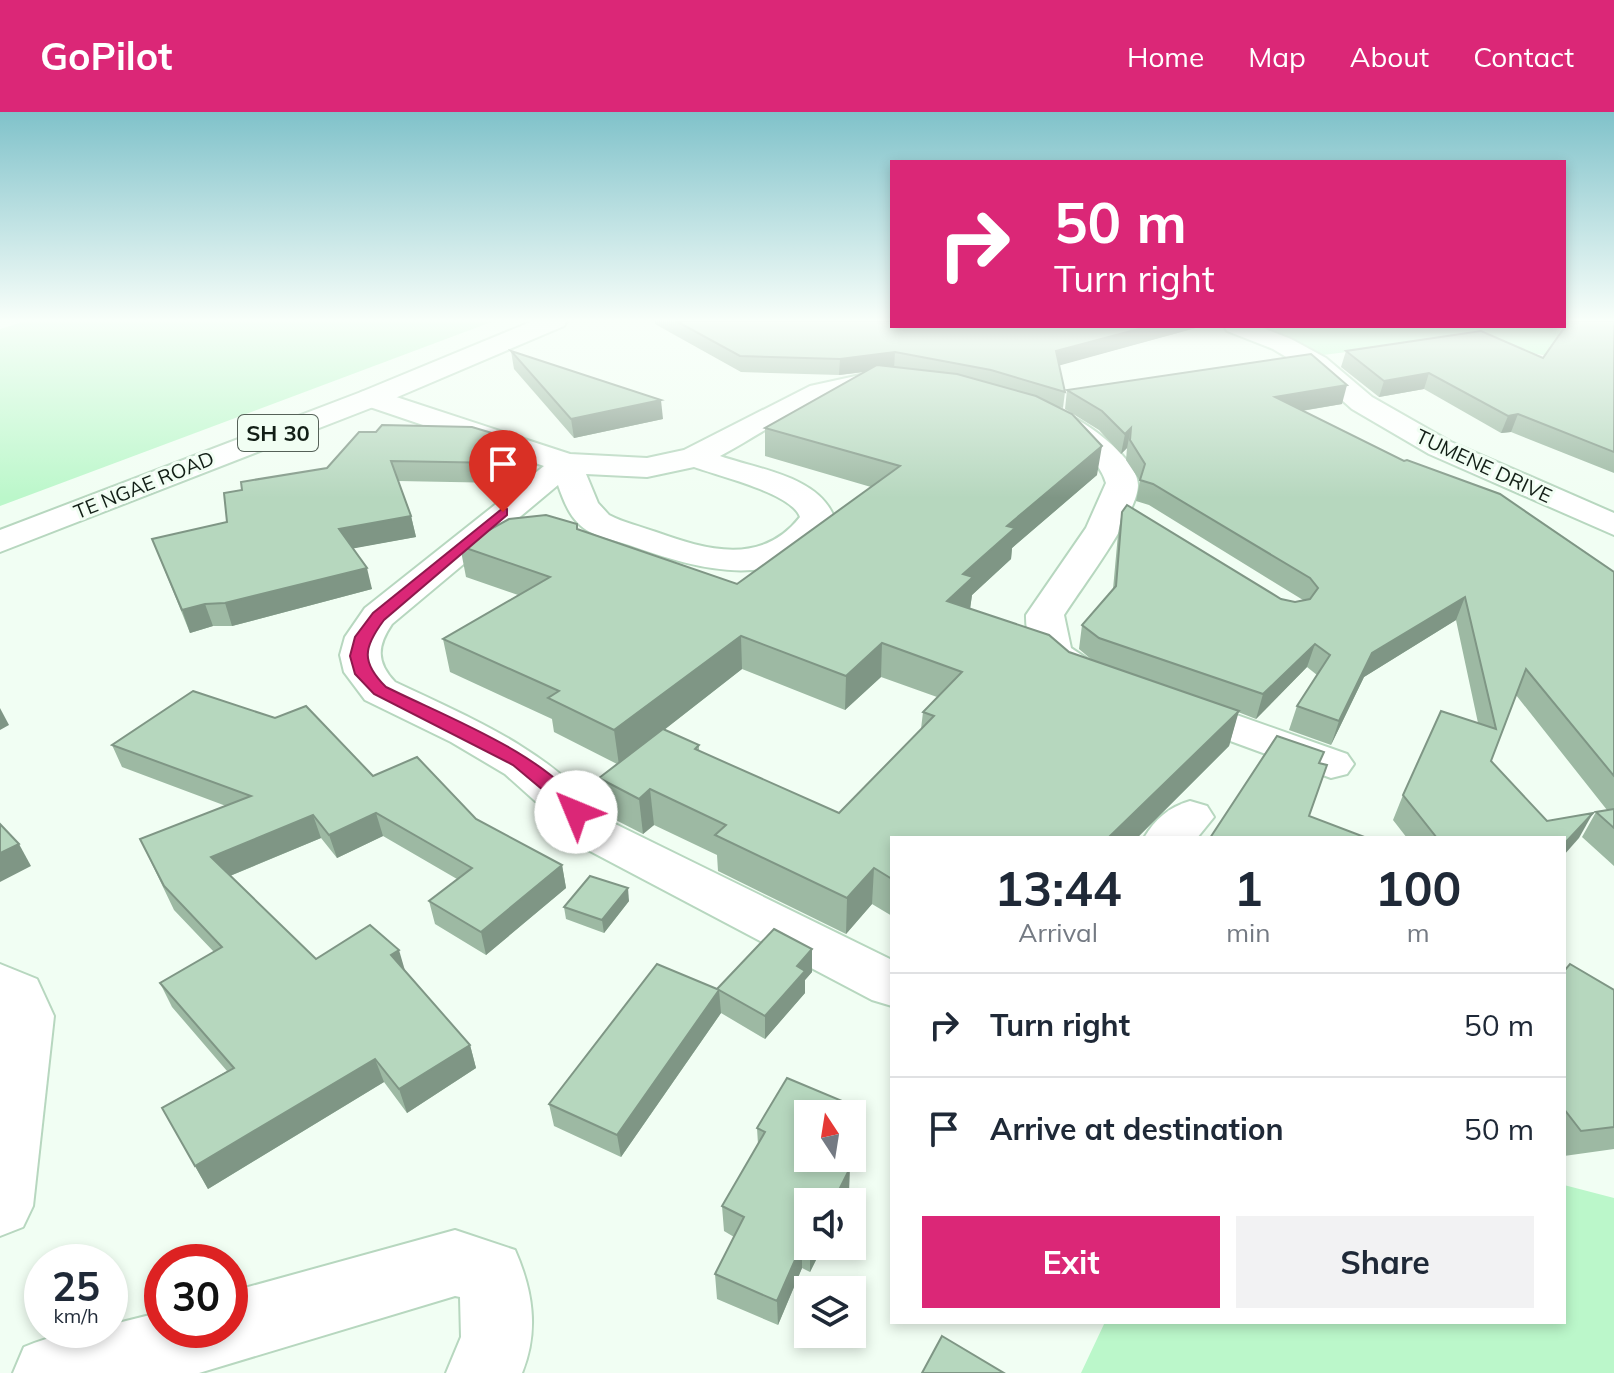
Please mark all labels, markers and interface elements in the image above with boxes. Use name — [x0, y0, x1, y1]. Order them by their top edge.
text: GoPilot — [40, 32, 172, 80]
text: Home — [1127, 39, 1204, 74]
text: Map — [1248, 39, 1306, 74]
text: About — [1350, 39, 1429, 74]
text: Contact — [1473, 39, 1574, 74]
text: 50 m — [1054, 187, 1187, 257]
icon: right — [922, 192, 1026, 296]
text: Turn right — [1054, 256, 1215, 301]
road number: SH 30 — [238, 415, 318, 451]
street label: TUMENE DRIVE — [1412, 423, 1556, 508]
pin — [469, 430, 537, 512]
icon: arrive — [481, 442, 525, 486]
street label: TE NGAE ROAD — [70, 445, 218, 524]
position arrow — [534, 770, 618, 854]
text: 13:44 — [995, 858, 1122, 918]
text: 1 — [1234, 858, 1263, 918]
text: 100 — [1375, 858, 1461, 918]
text: Arrival — [1018, 916, 1098, 949]
text: min — [1226, 916, 1270, 949]
text: m — [1407, 916, 1430, 949]
icon: right — [922, 1003, 966, 1047]
text: Turn right — [990, 1006, 1130, 1044]
text: 50 m — [1464, 1006, 1534, 1044]
north arrow — [794, 1100, 866, 1172]
map controls — [794, 1100, 866, 1348]
icon: arrive — [922, 1107, 966, 1151]
text: Arrive at destination — [990, 1110, 1284, 1148]
text: 50 m — [1464, 1110, 1534, 1148]
button: sound — [794, 1188, 866, 1260]
button: Exit — [922, 1216, 1220, 1308]
button: Share — [1236, 1216, 1534, 1308]
speed limit sign: 30 — [144, 1244, 248, 1348]
text: 25 — [52, 1261, 100, 1311]
button: layers — [794, 1276, 866, 1348]
text: km/h — [53, 1303, 99, 1328]

